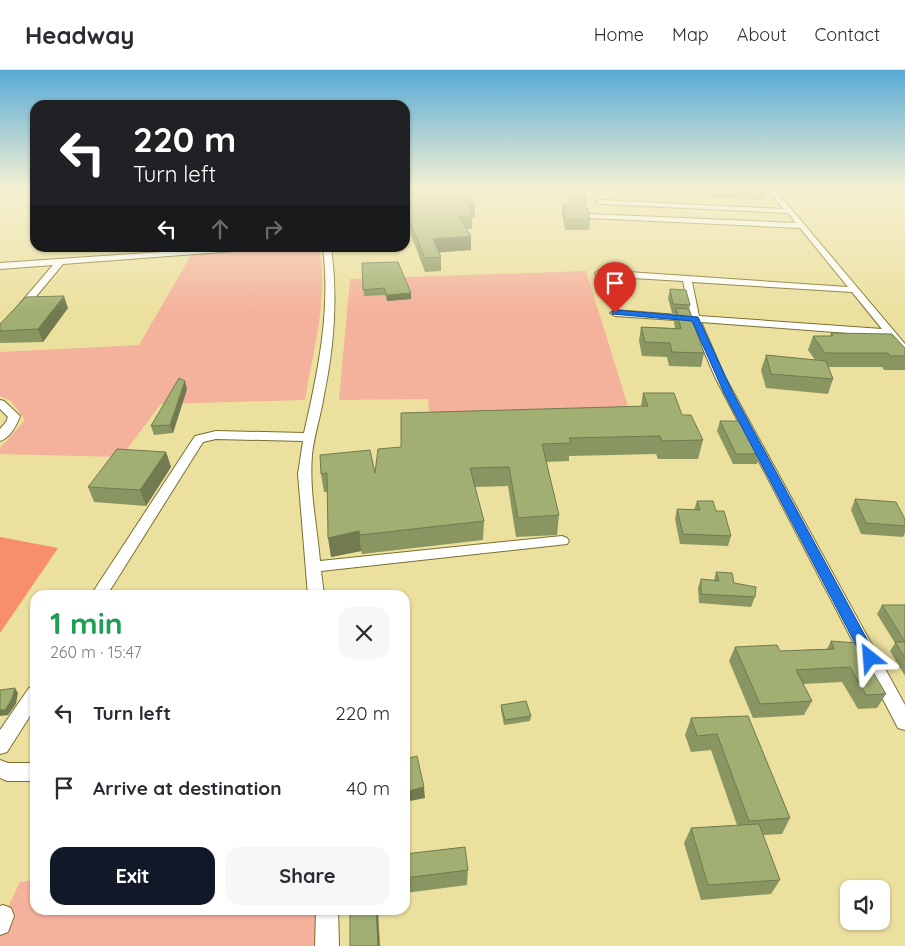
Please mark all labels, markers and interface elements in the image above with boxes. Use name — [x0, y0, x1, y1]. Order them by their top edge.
text: Headway — [25, 20, 134, 50]
text: Home — [594, 23, 644, 46]
text: Map — [672, 23, 709, 46]
text: About — [737, 23, 787, 46]
text: Contact — [815, 23, 880, 46]
text: 220 m — [133, 117, 236, 161]
icon: left — [50, 120, 115, 185]
text: Turn left — [133, 160, 216, 188]
icon: left — [153, 215, 181, 243]
icon: ahead — [206, 215, 234, 243]
icon: right — [259, 215, 287, 243]
pin — [594, 262, 636, 313]
icon: arrive — [601, 269, 629, 297]
text: 1 min — [50, 604, 123, 642]
button: close — [338, 607, 390, 659]
position arrow — [843, 631, 895, 683]
text: 260 m · 15:47 — [50, 642, 142, 662]
icon: left — [50, 699, 78, 727]
text: Turn left — [93, 701, 171, 725]
text: 220 m — [335, 701, 390, 725]
icon: arrive — [50, 774, 78, 802]
text: Arrive at destination — [93, 776, 282, 800]
text: 40 m — [346, 776, 390, 800]
button: Exit — [50, 847, 215, 905]
button: Share — [225, 847, 390, 905]
map controls — [840, 880, 890, 930]
button: sound — [840, 880, 890, 930]

